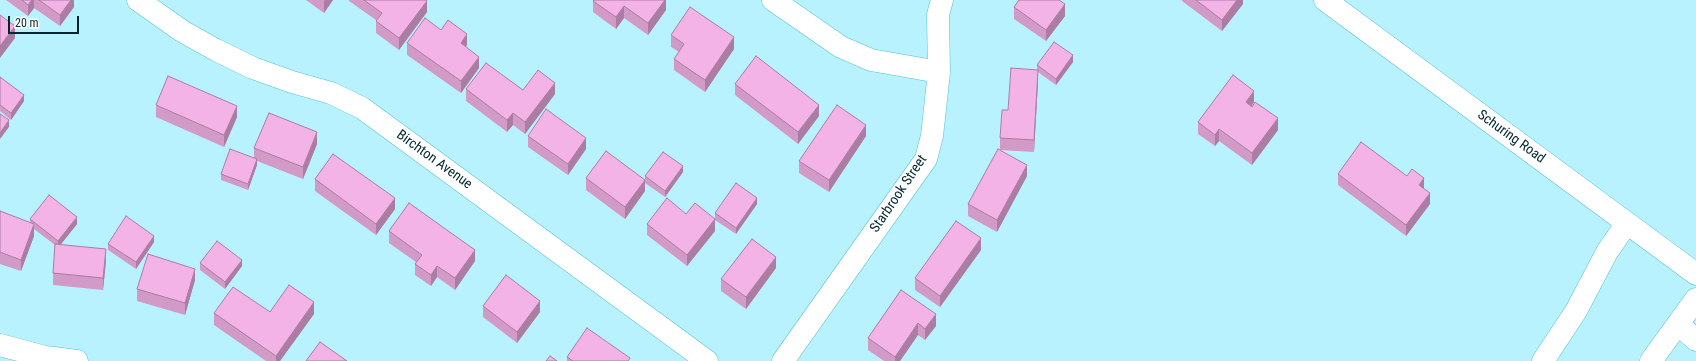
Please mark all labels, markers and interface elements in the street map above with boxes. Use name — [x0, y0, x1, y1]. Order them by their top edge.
scale bar — [10, 8, 81, 34]
text: 20 m — [15, 16, 39, 30]
street label: Schuring Road — [1474, 107, 1548, 167]
street label: Birchton Avenue — [393, 127, 475, 193]
street label: Starbrook Street — [867, 152, 931, 236]

